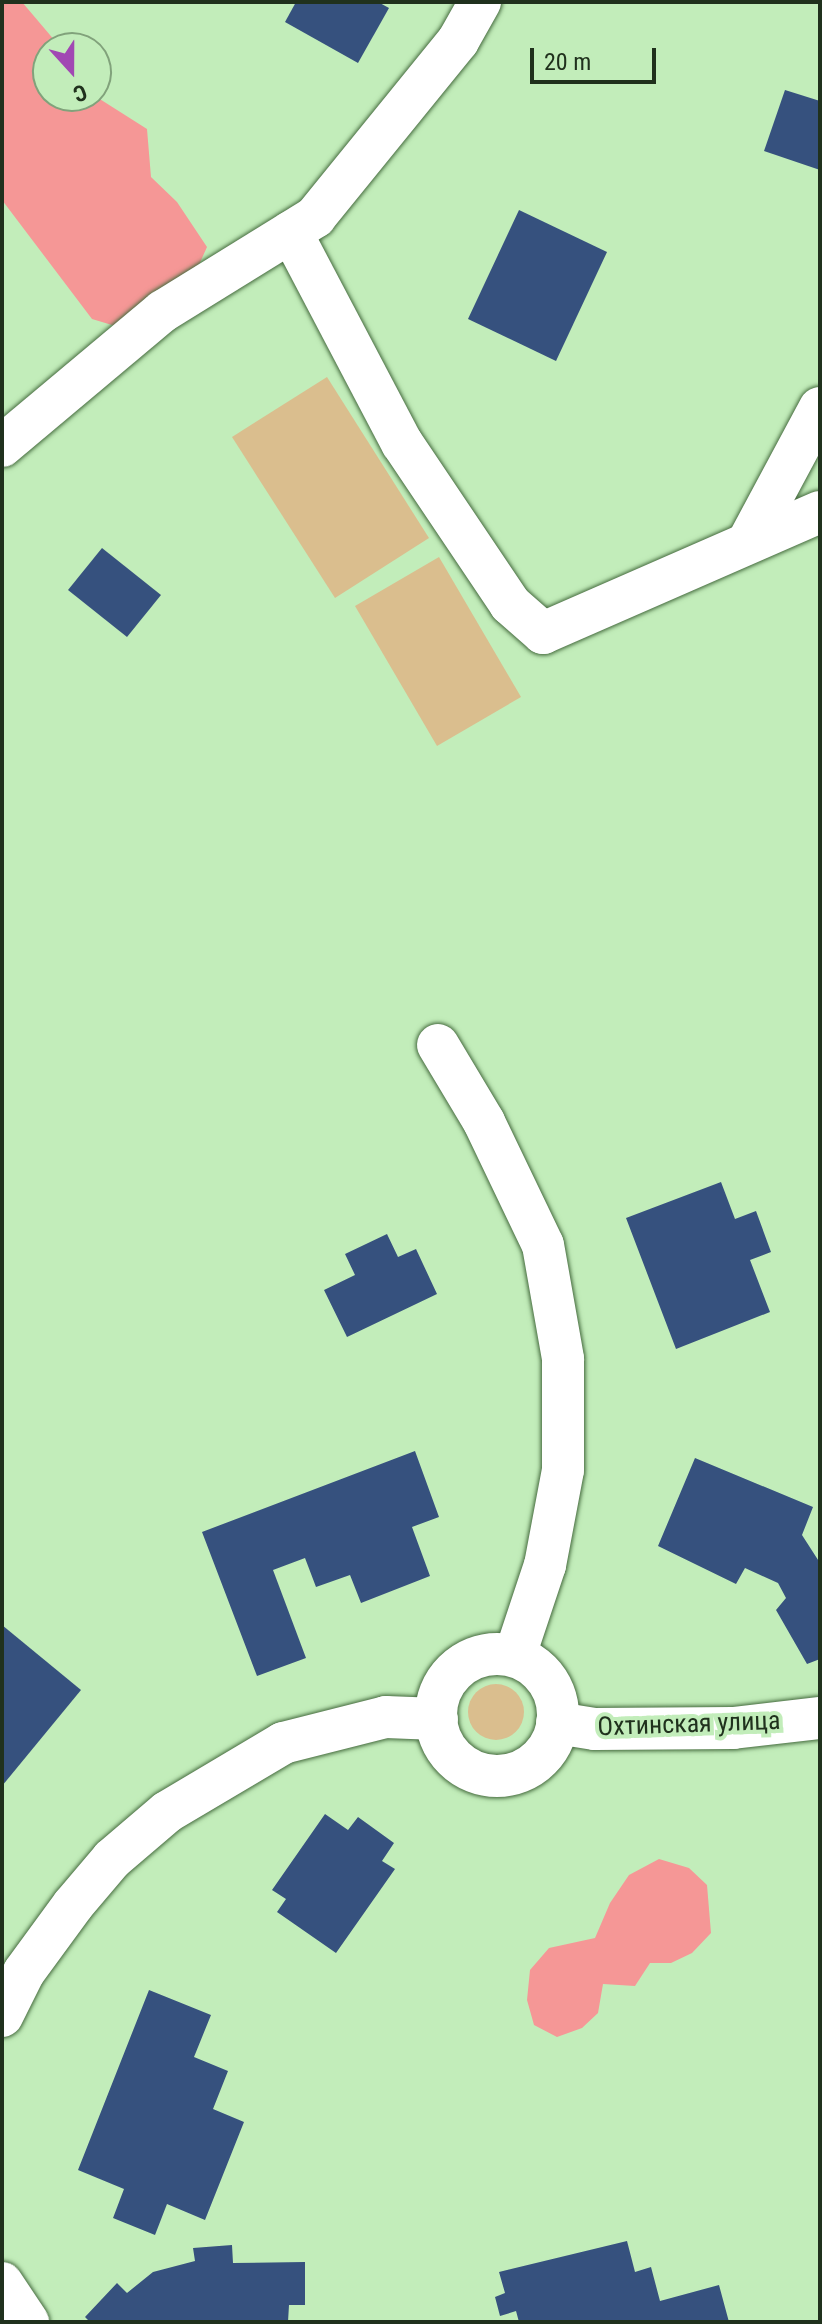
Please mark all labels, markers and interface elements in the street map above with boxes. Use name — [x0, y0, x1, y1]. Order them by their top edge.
north arrow — [32, 32, 112, 112]
scale bar — [534, 32, 660, 82]
text: 20 m — [544, 48, 591, 76]
text: С — [70, 79, 90, 107]
street label: Охтинская улица — [597, 1705, 781, 1743]

